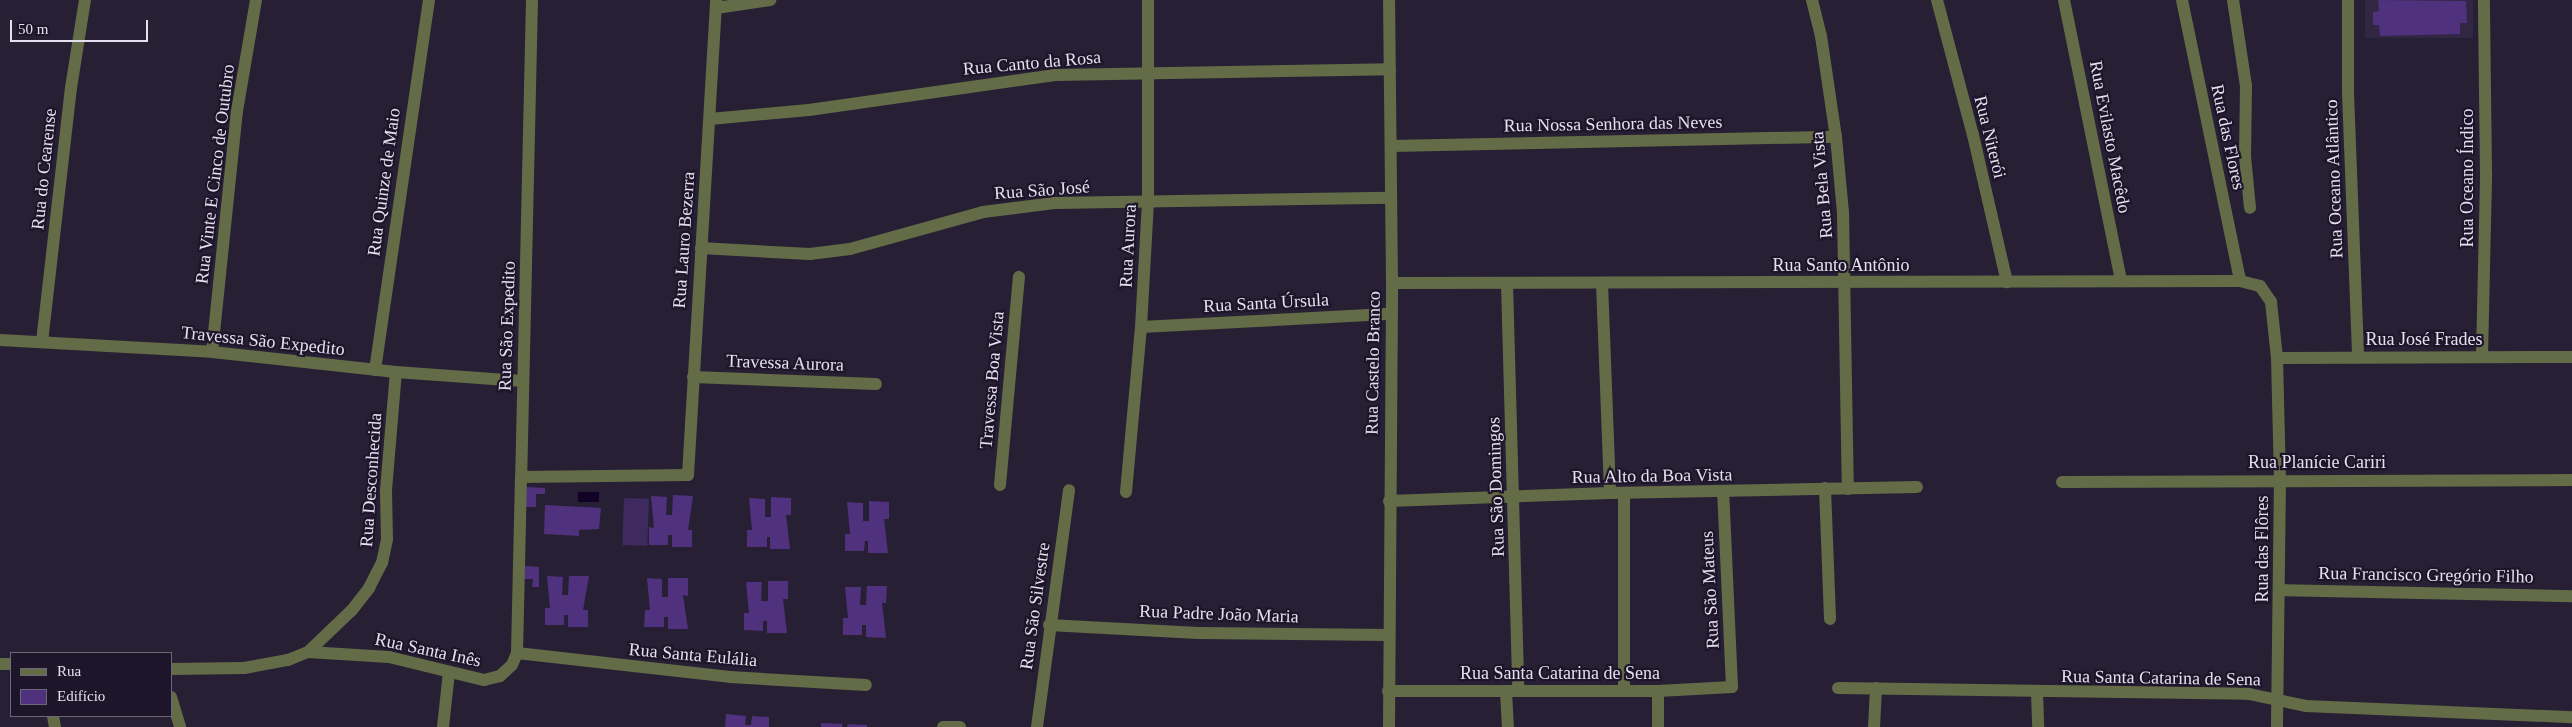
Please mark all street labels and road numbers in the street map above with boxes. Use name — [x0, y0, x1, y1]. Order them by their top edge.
street label: Rua Canto da Rosa — [962, 46, 1102, 80]
street label: Rua Evilasto Macêdo — [2085, 59, 2135, 215]
street label: Rua Vinte E Cinco de Outubro — [191, 63, 239, 285]
street label: Rua das Flores — [2206, 82, 2250, 192]
street label: Rua Niterói — [1969, 93, 2011, 181]
street label: Rua Oceano Atlântico — [2320, 99, 2348, 259]
street label: Rua Quinze de Maio — [363, 106, 405, 258]
street label: Rua do Cearense — [27, 107, 61, 231]
street label: Rua Oceano Índico — [2456, 109, 2478, 247]
street label: Rua Nossa Senhora das Neves — [1503, 111, 1723, 137]
street label: Rua Bela Vista — [1807, 130, 1837, 240]
street label: Rua Lauro Bezerra — [668, 171, 700, 309]
street label: Rua São José — [993, 176, 1091, 204]
street label: Rua Aurora — [1115, 203, 1141, 289]
street label: Rua Santo Antônio — [1772, 254, 1910, 276]
street label: Rua São Expedito — [494, 261, 520, 391]
street label: Rua Santa Úrsula — [1203, 289, 1329, 317]
street label: Rua Castelo Branco — [1361, 291, 1385, 435]
street label: Travessa Boa Vista — [975, 310, 1009, 450]
street label: Travessa São Expedito — [180, 322, 346, 360]
street label: Rua José Frades — [2366, 328, 2482, 350]
street label: Travessa Aurora — [725, 350, 845, 376]
street label: Rua Desconhecida — [356, 412, 386, 548]
street label: Rua São Domingos — [1483, 417, 1509, 557]
street label: Rua Planície Cariri — [2248, 451, 2386, 473]
street label: Rua Alto da Boa Vista — [1571, 464, 1733, 488]
street label: Rua das Flôres — [2251, 496, 2273, 602]
street label: Rua São Mateus — [1696, 531, 1724, 649]
street label: Rua São Silvestre — [1015, 541, 1055, 671]
street label: Rua Francisco Gregório Filho — [2318, 562, 2534, 588]
street label: Rua Padre João Maria — [1139, 600, 1299, 628]
street label: Rua Santa Inês — [373, 628, 483, 672]
street label: Rua Santa Eulália — [628, 639, 758, 671]
street label: Rua Santa Catarina de Sena — [1460, 662, 1660, 684]
street label: Rua Santa Catarina de Sena — [2061, 665, 2261, 691]

